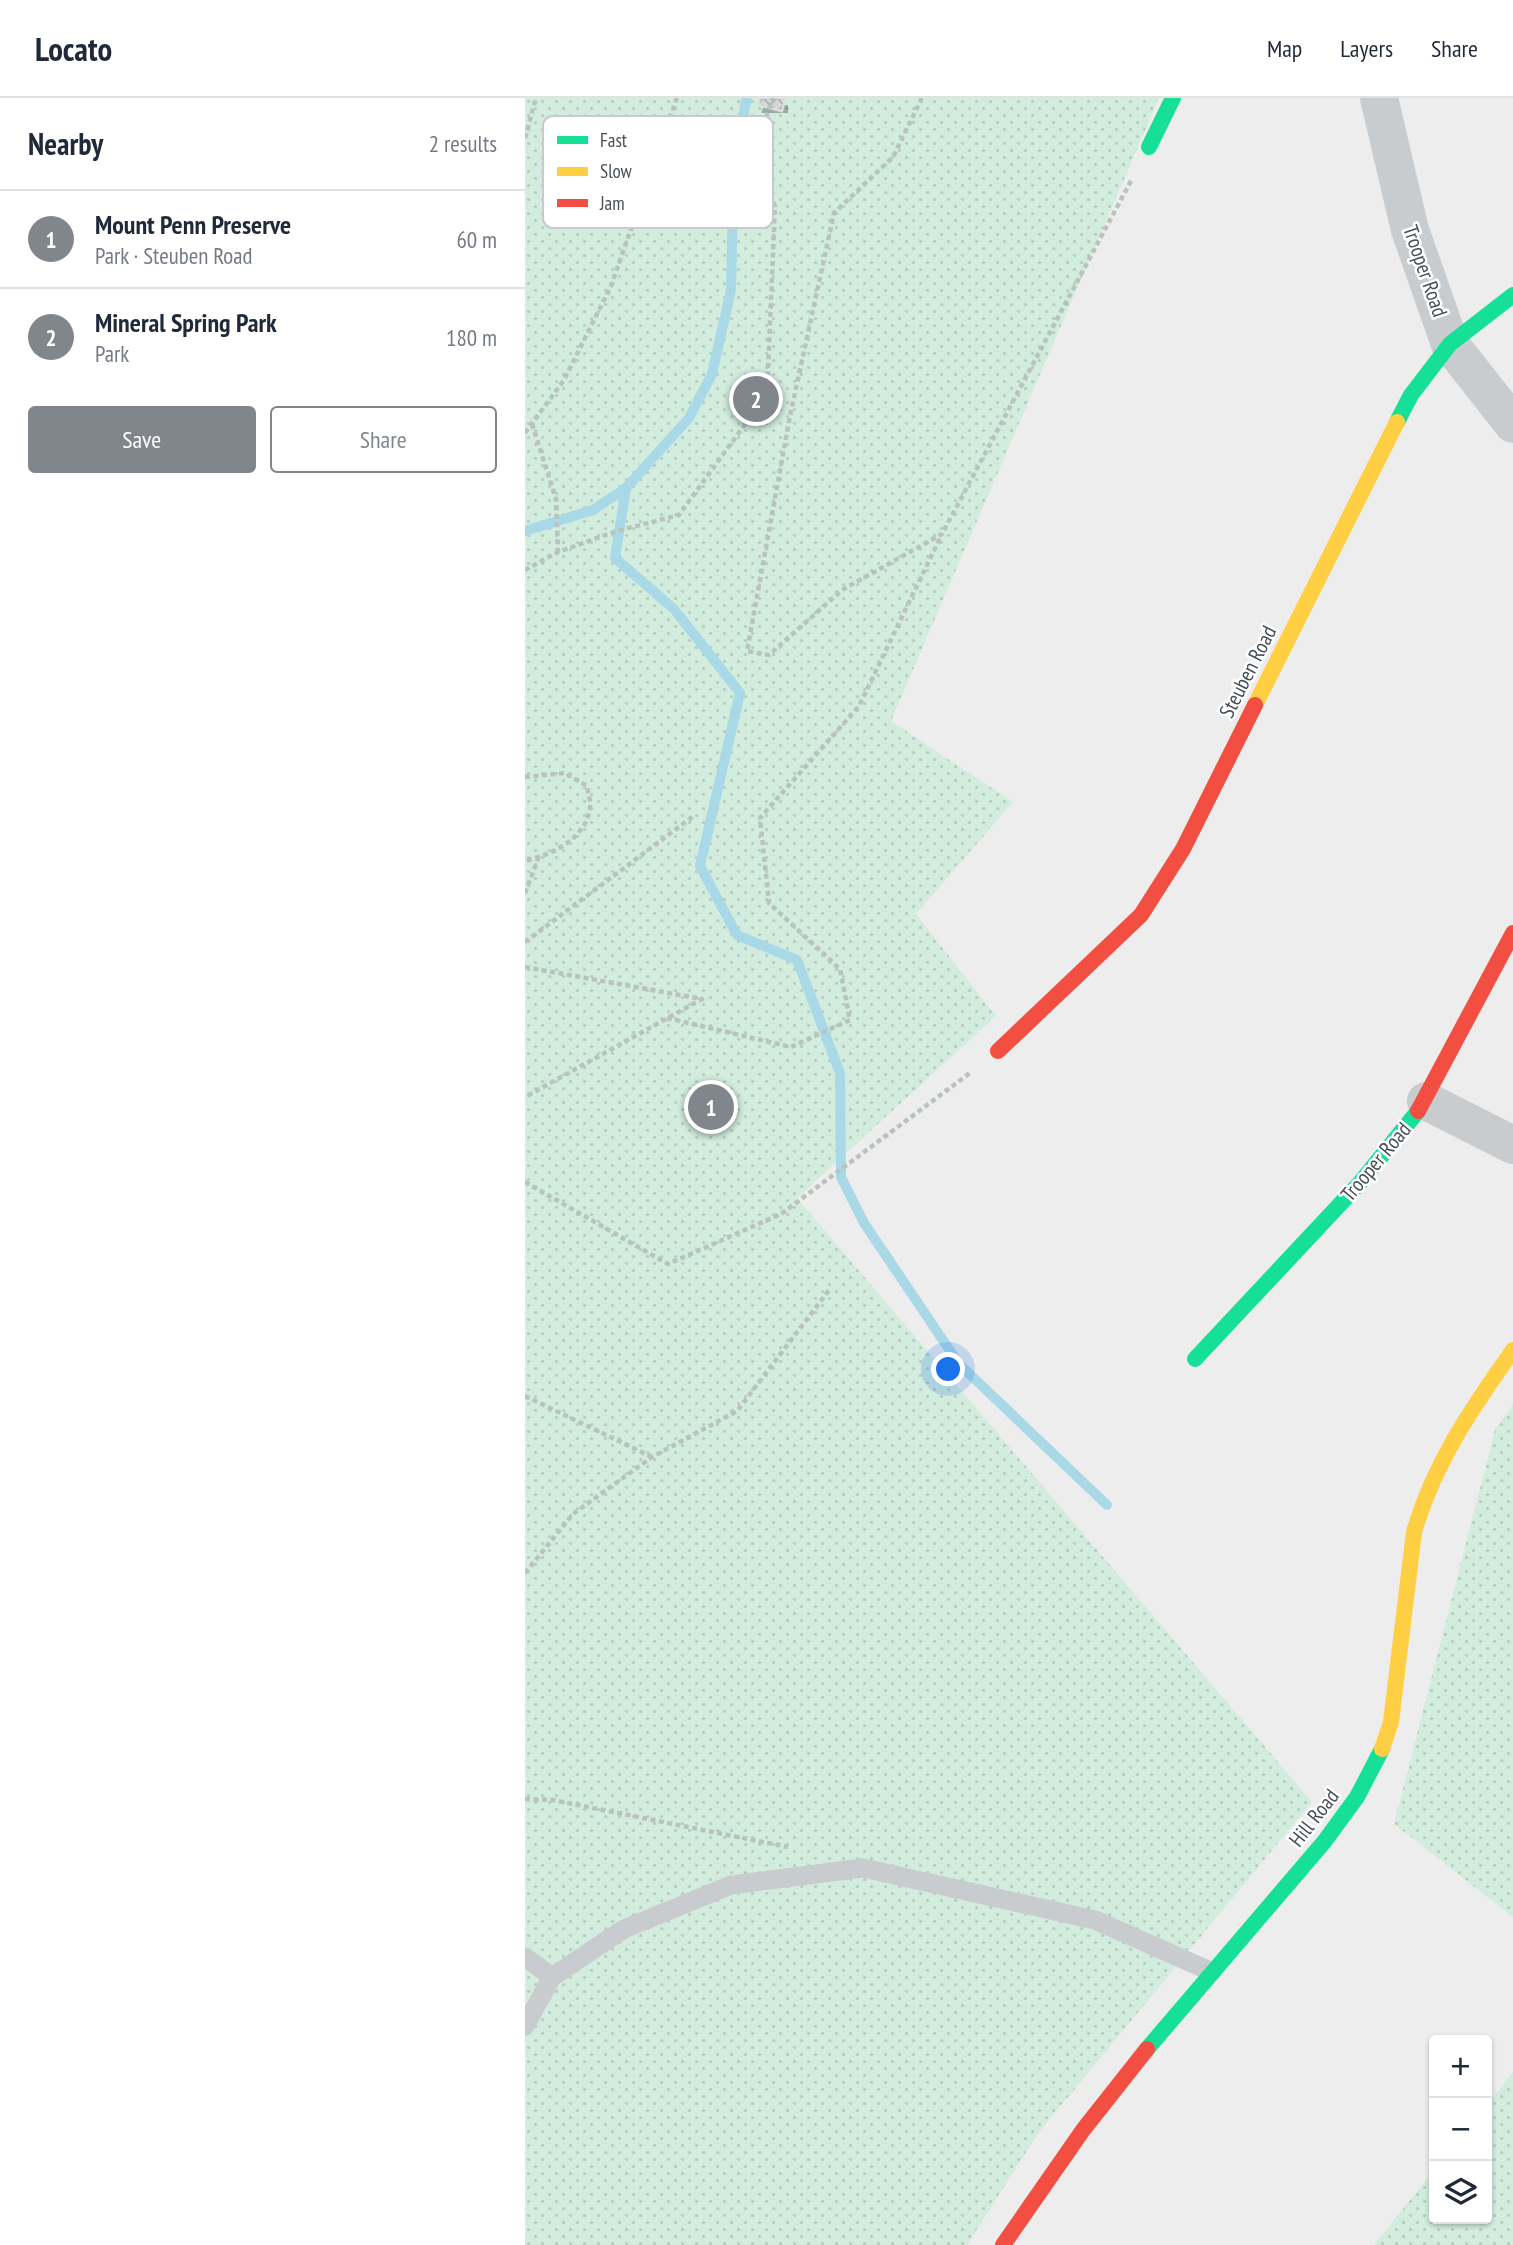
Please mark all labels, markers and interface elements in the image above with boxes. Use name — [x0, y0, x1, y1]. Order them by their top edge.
text: Locato — [35, 27, 112, 70]
text: Map — [1267, 33, 1302, 64]
text: Layers — [1340, 33, 1393, 64]
text: Share — [1431, 33, 1478, 64]
legend — [543, 116, 773, 228]
text: Nearby — [28, 124, 103, 163]
text: Fast — [600, 128, 628, 152]
text: 2 results — [429, 129, 497, 158]
text: Slow — [600, 159, 633, 183]
text: Jam — [599, 191, 625, 215]
text: Mount Penn Preserve — [95, 208, 291, 241]
street label: Trooper Road — [1397, 221, 1454, 320]
text: 1 — [46, 225, 57, 254]
text: 60 m — [456, 225, 497, 254]
text: Park · Steuben Road — [95, 241, 252, 270]
text: Mineral Spring Park — [95, 306, 277, 339]
text: 2 — [46, 323, 57, 352]
text: 180 m — [446, 323, 497, 352]
text: Park — [95, 339, 129, 368]
pin: 2 — [733, 373, 779, 425]
button: Save — [28, 406, 256, 473]
button: Share — [270, 406, 497, 473]
street label: Steuben Road — [1213, 621, 1282, 722]
pin: 1 — [688, 1081, 734, 1133]
street label: Trooper Road — [1335, 1116, 1417, 1207]
your location — [931, 1352, 965, 1386]
street label: Hill Road — [1283, 1783, 1345, 1852]
map controls — [1429, 2035, 1492, 2224]
button: + — [1429, 2035, 1492, 2098]
button: − — [1429, 2098, 1492, 2161]
button: layers — [1429, 2161, 1492, 2224]

